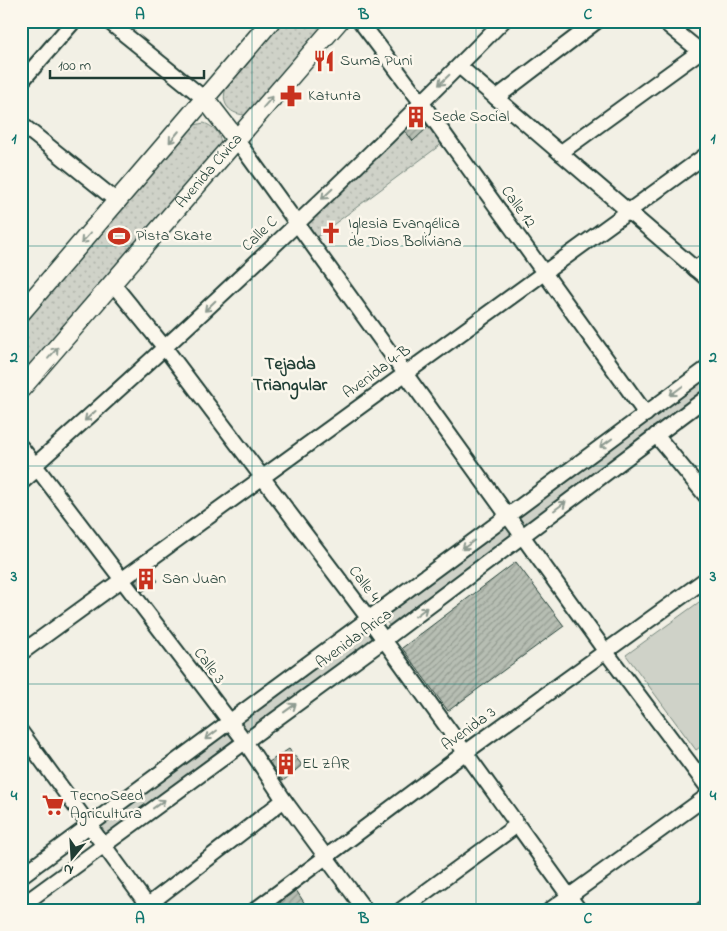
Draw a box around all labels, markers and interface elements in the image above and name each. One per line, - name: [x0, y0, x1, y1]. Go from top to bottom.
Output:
- text: A: [135, 3, 145, 27]
- text: B: [358, 3, 370, 27]
- text: C: [584, 3, 593, 27]
- scale bar: [50, 48, 204, 80]
- restaurant icon: Suma Puni: [311, 48, 337, 74]
- place label: Suma Puni: [340, 49, 413, 73]
- text: 100 m: [58, 55, 91, 77]
- one-way arrow: [438, 74, 450, 86]
- pharmacy icon: Katunta: [278, 83, 304, 109]
- place label: Katunta: [308, 84, 361, 108]
- one-way arrow: [263, 95, 274, 108]
- building icon: Sede Social: [403, 104, 429, 130]
- place label: Sede Social: [432, 105, 510, 129]
- text: 1: [11, 127, 17, 151]
- text: 1: [710, 127, 716, 151]
- street label: Avenida Cívica: [170, 128, 249, 214]
- one-way arrow: [168, 130, 180, 143]
- street label: Calle 12: [494, 181, 542, 233]
- one-way arrow: [321, 188, 333, 200]
- street label: Calle C: [236, 210, 284, 257]
- place label: Iglesia Evangélica de Dios Boliviana: [348, 212, 462, 254]
- church icon: Iglesia Evangélica de Dios Boliviana: [318, 220, 344, 246]
- sports icon: Pista Skate: [106, 223, 132, 249]
- place label: Pista Skate: [136, 224, 213, 248]
- one-way arrow: [80, 232, 92, 245]
- one-way arrow: [203, 300, 216, 312]
- street label: Avenida 4-B: [338, 339, 416, 405]
- text: 2: [9, 346, 18, 370]
- one-way arrow: [47, 346, 59, 359]
- text: 2: [708, 346, 717, 370]
- district label: Tejada Triangular: [253, 352, 328, 400]
- one-way arrow: [670, 386, 683, 397]
- one-way arrow: [83, 410, 96, 422]
- one-way arrow: [599, 438, 613, 448]
- one-way arrow: [553, 501, 567, 511]
- one-way arrow: [462, 539, 475, 550]
- street label: Calle 4: [342, 561, 386, 608]
- text: 3: [10, 565, 18, 589]
- text: 3: [709, 565, 717, 589]
- building icon: San Juan: [133, 566, 159, 592]
- place label: San Juan: [162, 567, 226, 591]
- street label: Avenida Arica: [311, 603, 397, 675]
- one-way arrow: [414, 607, 428, 617]
- street label: Calle 3: [187, 643, 231, 689]
- street label: Avenida 3: [437, 701, 501, 757]
- one-way arrow: [283, 703, 297, 713]
- one-way arrow: [205, 729, 218, 740]
- building icon: EL ZAR: [273, 751, 299, 777]
- place label: EL ZAR: [302, 752, 350, 776]
- text: 4: [10, 784, 18, 808]
- place label: TecnoSeed Agricultura: [70, 784, 143, 826]
- text: 4: [709, 784, 717, 808]
- supermarket icon: TecnoSeed Agricultura: [40, 792, 66, 818]
- one-way arrow: [152, 799, 166, 809]
- north arrow: [48, 834, 98, 884]
- text: N: [61, 857, 76, 880]
- text: A: [135, 907, 145, 931]
- text: B: [358, 907, 370, 931]
- text: C: [584, 907, 593, 931]

